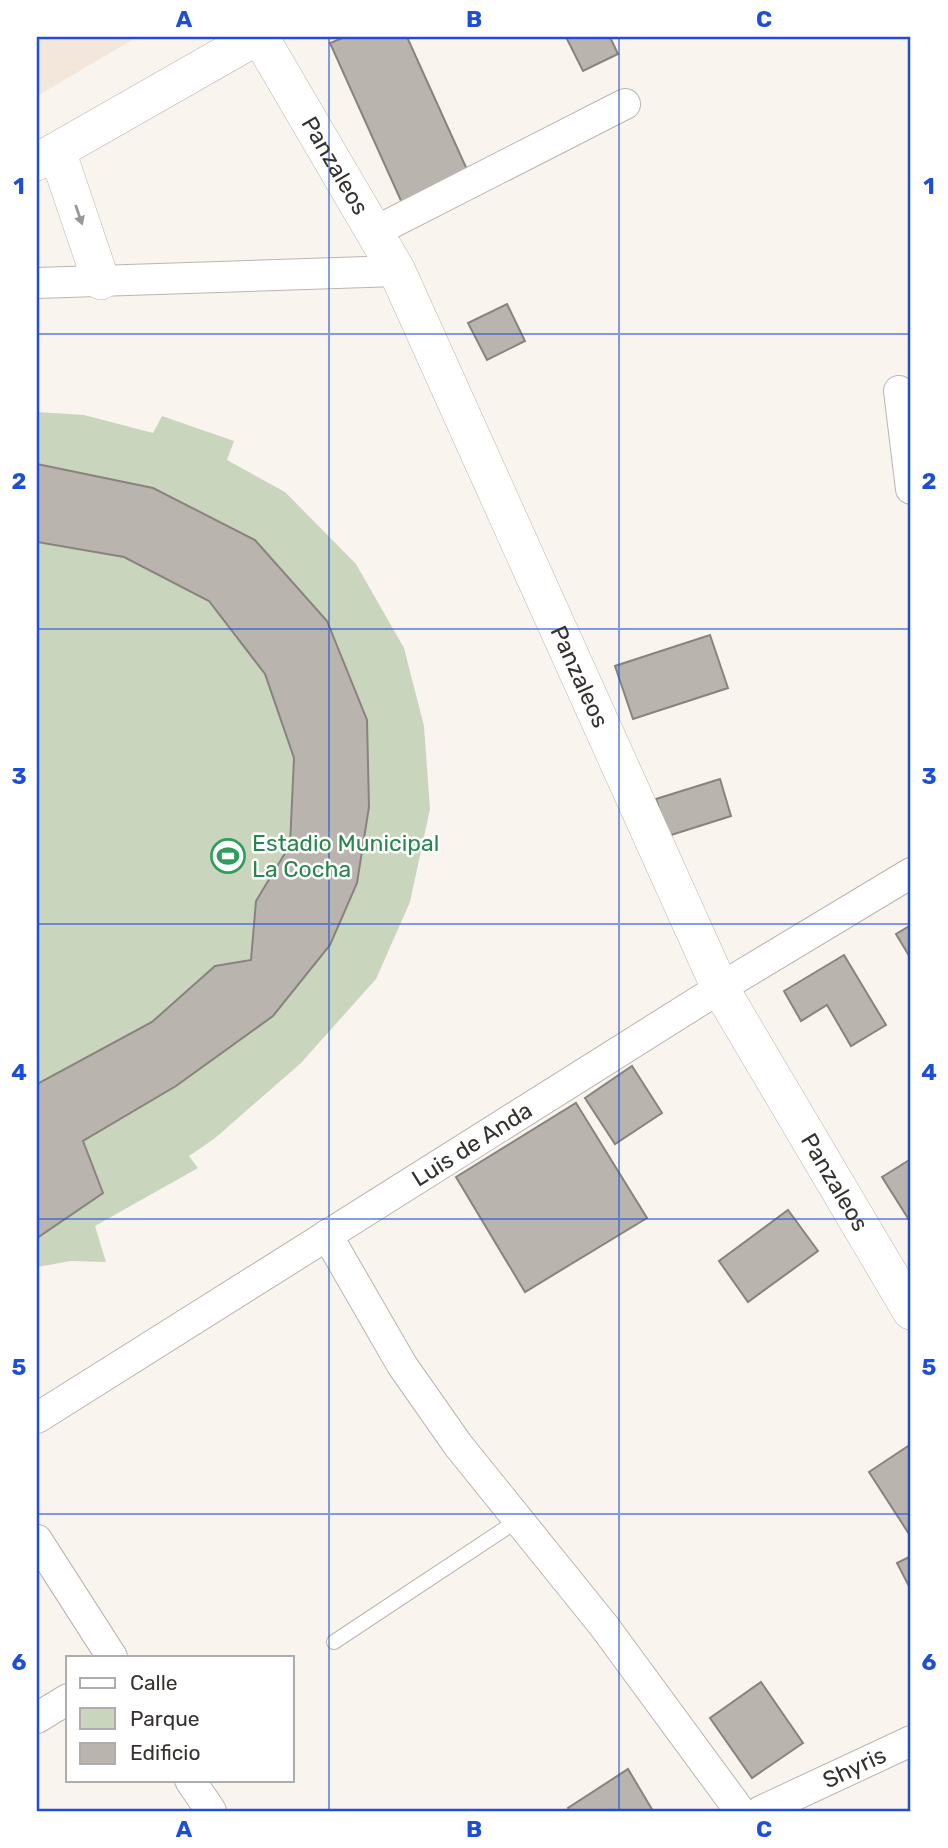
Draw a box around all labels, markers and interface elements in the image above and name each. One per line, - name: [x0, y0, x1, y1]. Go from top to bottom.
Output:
- text: A: [176, 5, 193, 33]
- text: B: [466, 5, 482, 33]
- text: C: [756, 5, 772, 33]
- street label: Panzaleos: [296, 111, 375, 220]
- text: 1: [13, 172, 25, 200]
- text: 1: [923, 172, 935, 200]
- one-way arrow: [74, 205, 85, 226]
- text: 2: [12, 467, 26, 495]
- text: 2: [922, 467, 936, 495]
- street label: Panzaleos: [545, 621, 615, 732]
- text: 3: [11, 762, 27, 790]
- text: 3: [921, 762, 937, 790]
- place label: Estadio Municipal La Cocha: [252, 829, 439, 883]
- sports icon: Estadio Municipal La Cocha: [209, 837, 247, 875]
- text: 4: [11, 1058, 27, 1086]
- text: 4: [921, 1058, 937, 1086]
- street label: Luis de Anda: [407, 1096, 537, 1192]
- street label: Panzaleos: [795, 1128, 875, 1236]
- text: 5: [12, 1353, 27, 1381]
- text: 5: [922, 1353, 937, 1381]
- text: 6: [12, 1648, 27, 1676]
- text: 6: [922, 1648, 937, 1676]
- legend: [66, 1656, 294, 1782]
- text: Calle: [130, 1670, 178, 1695]
- text: Parque: [130, 1706, 200, 1731]
- text: Edificio: [130, 1740, 200, 1765]
- street label: Shyris: [818, 1741, 890, 1794]
- text: A: [176, 1815, 193, 1843]
- text: B: [466, 1815, 482, 1843]
- text: C: [756, 1815, 772, 1843]

